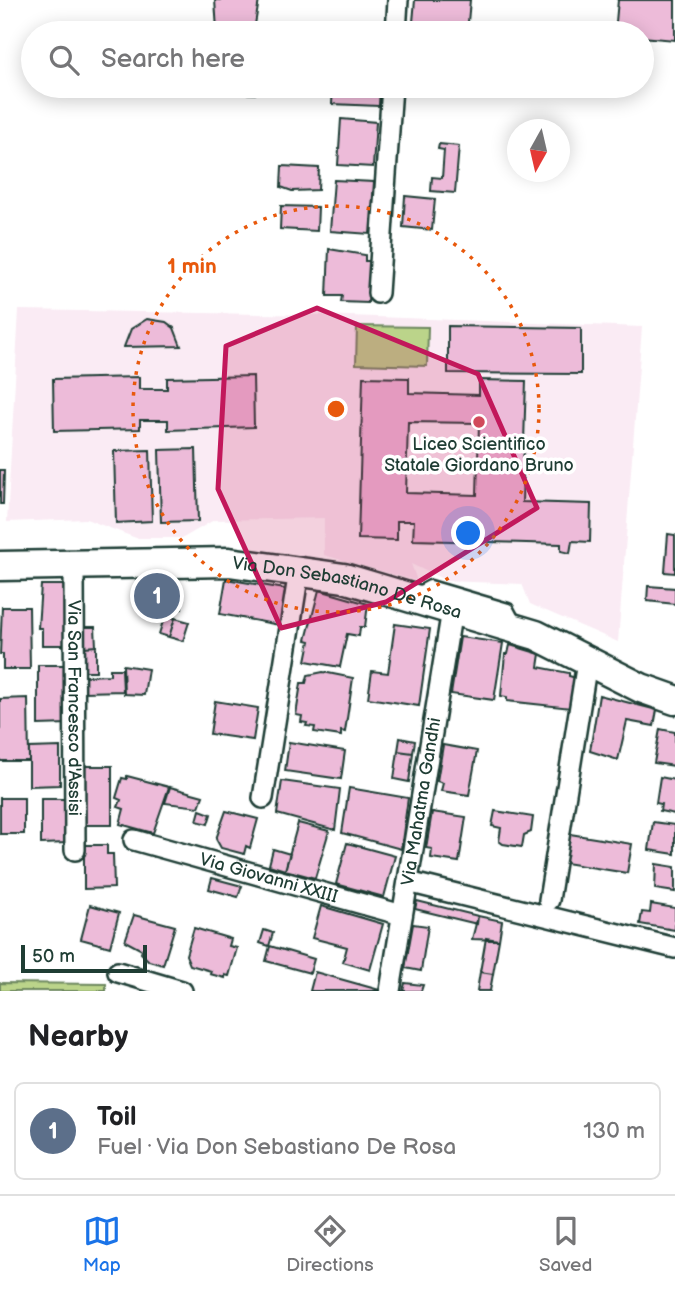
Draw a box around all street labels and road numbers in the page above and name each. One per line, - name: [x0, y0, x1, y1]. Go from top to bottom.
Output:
- street label: Via Don Sebastiano De Rosa: [231, 553, 464, 623]
- street label: Via San Francesco d'Assisi: [63, 600, 85, 816]
- street label: Via Mahatma Gandhi: [397, 716, 445, 887]
- street label: Via Giovanni XXIII: [197, 849, 340, 908]

